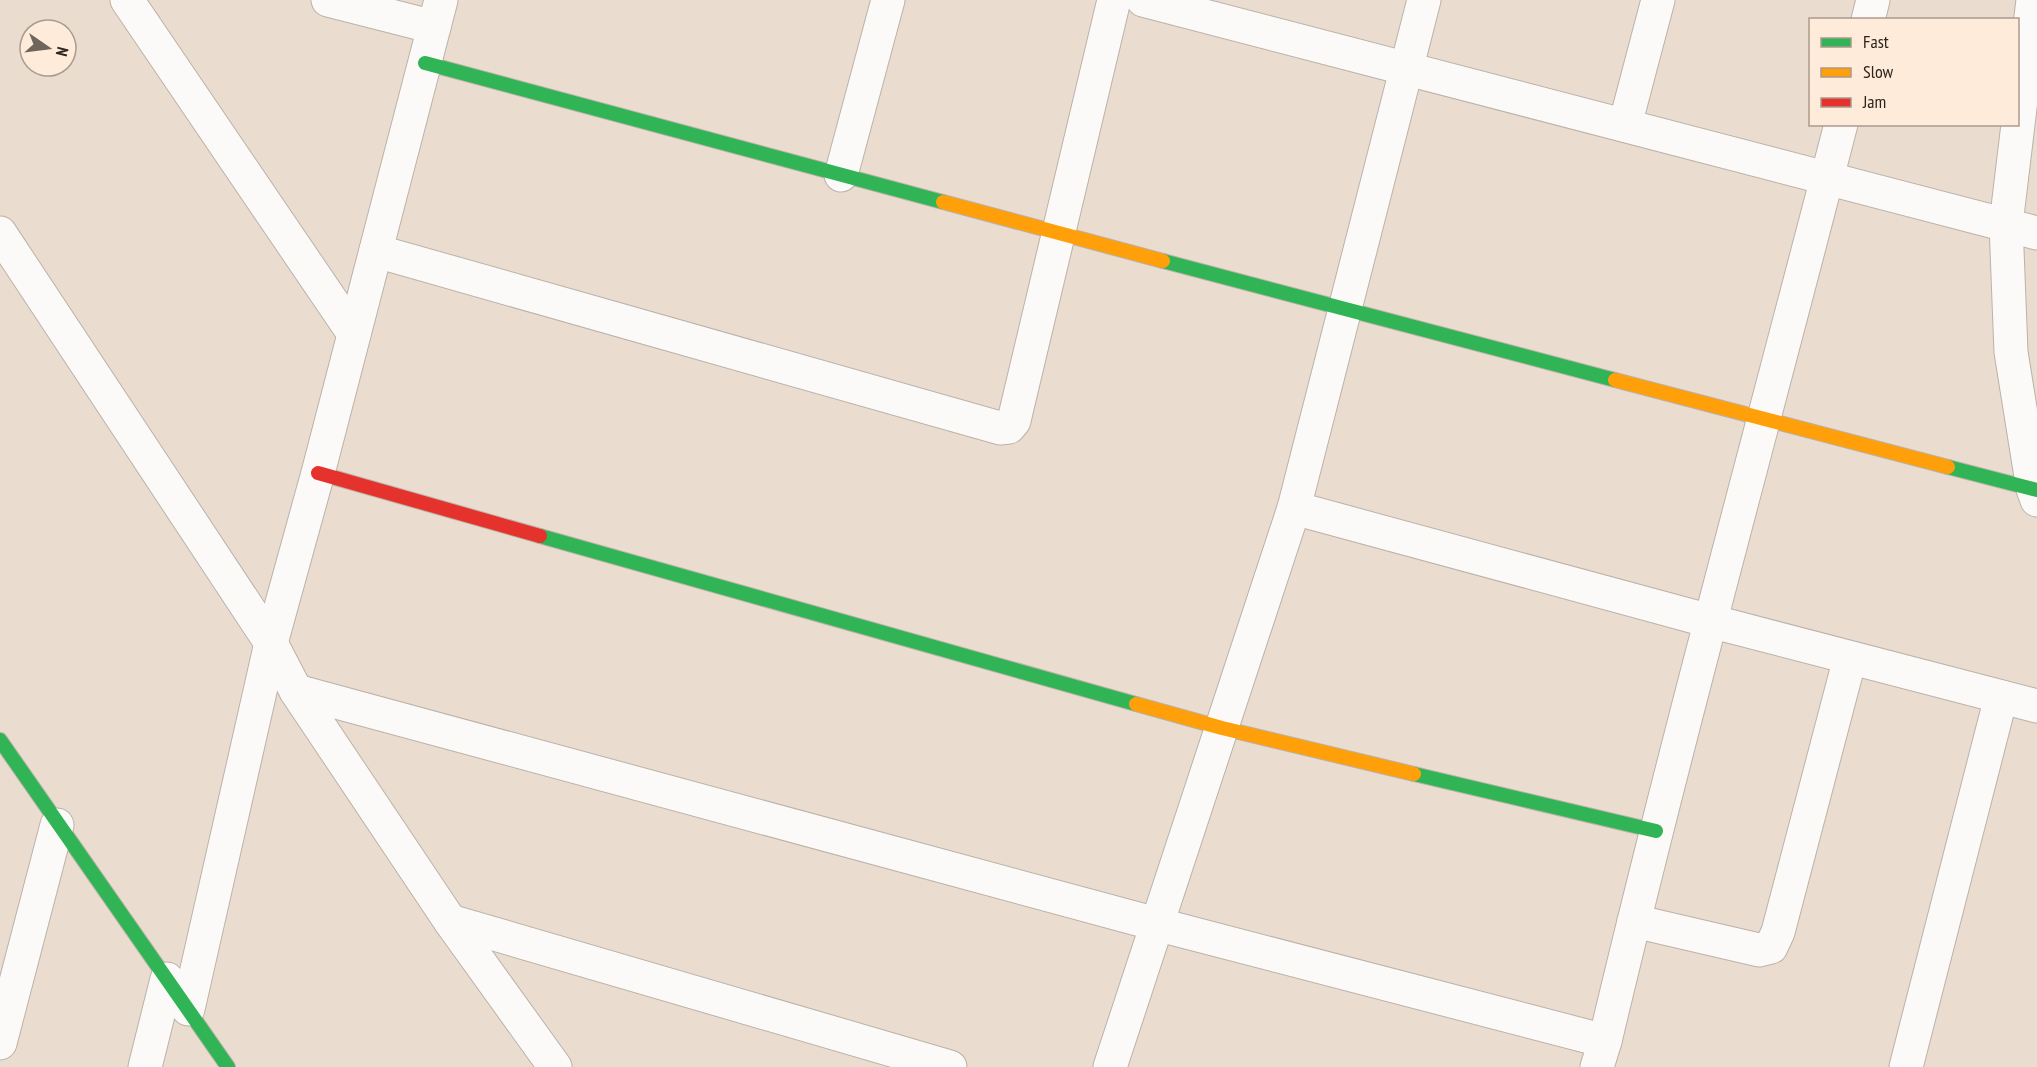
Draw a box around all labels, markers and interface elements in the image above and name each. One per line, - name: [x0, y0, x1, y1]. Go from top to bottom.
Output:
- north arrow: [18, 18, 78, 78]
- legend: [1809, 18, 2019, 126]
- text: Fast: [1863, 30, 1889, 53]
- text: N: [52, 45, 73, 58]
- text: Slow: [1863, 60, 1894, 83]
- text: Jam: [1862, 90, 1886, 113]

